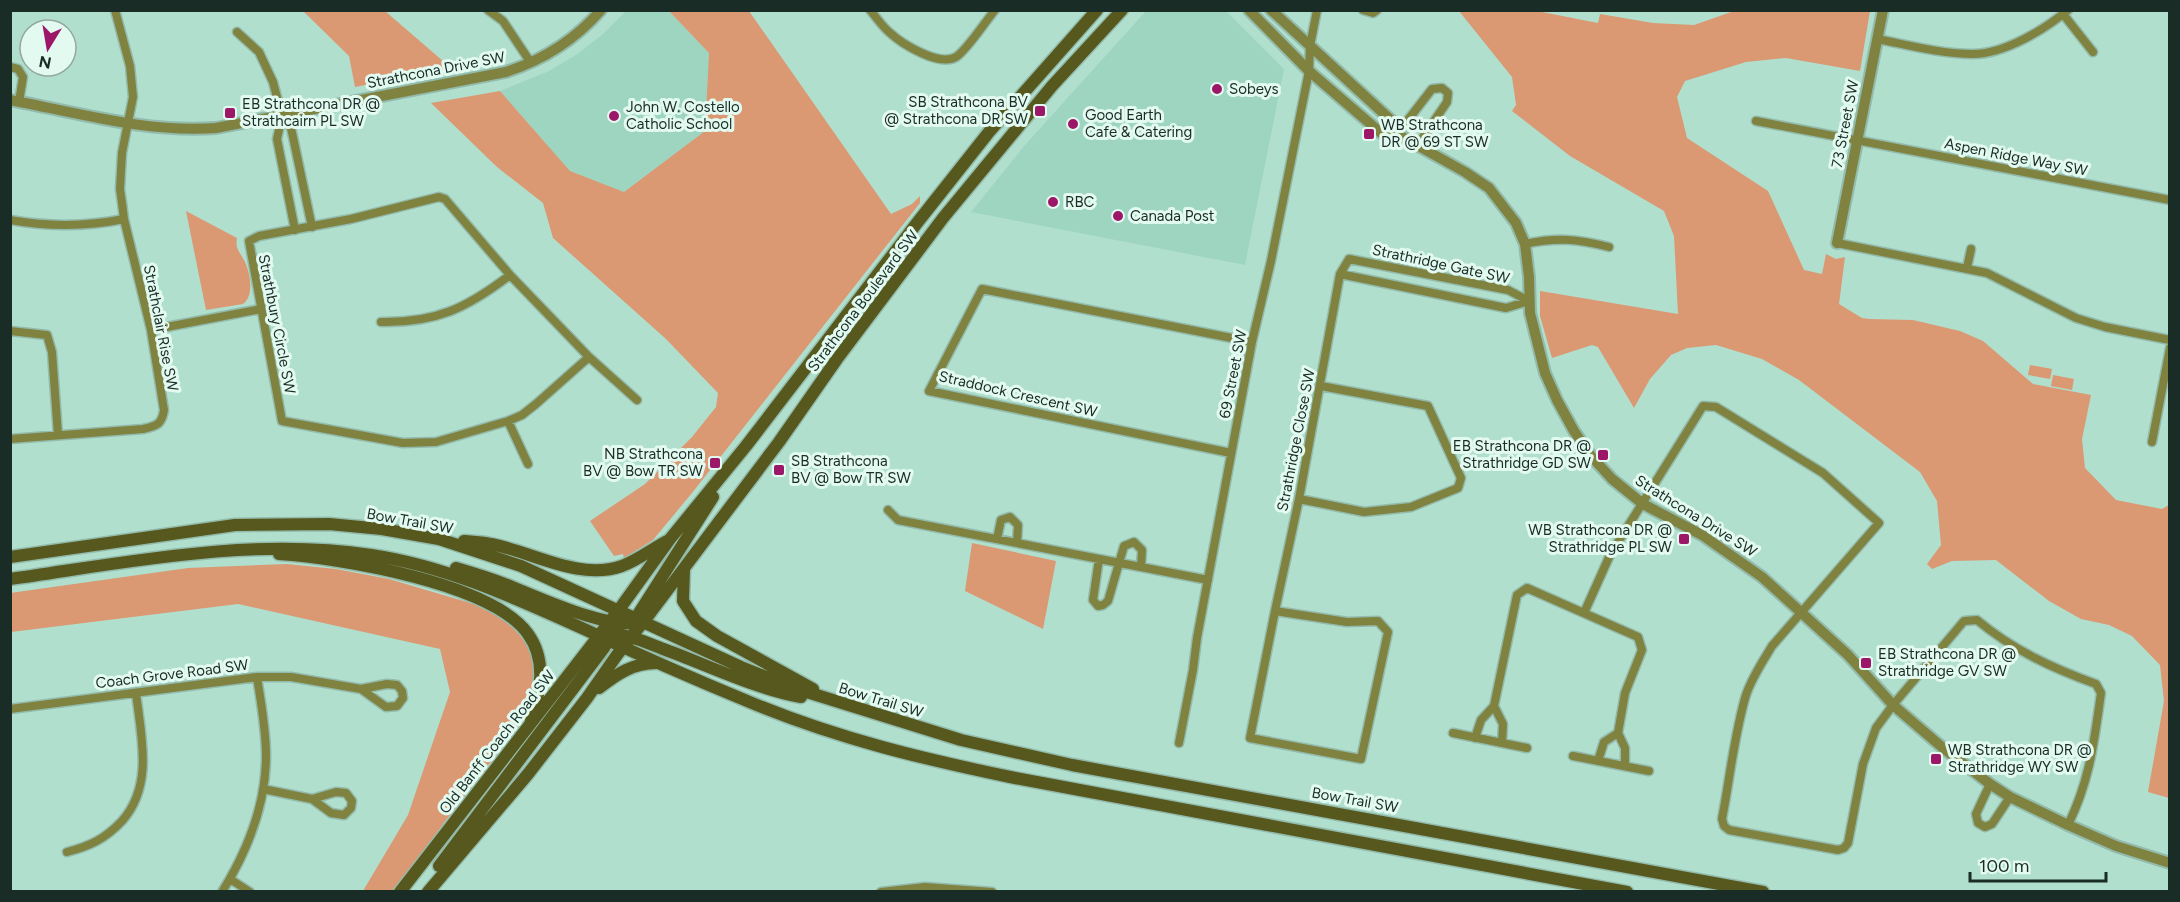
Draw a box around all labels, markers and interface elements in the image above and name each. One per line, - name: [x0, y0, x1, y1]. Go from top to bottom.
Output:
- north arrow: [18, 18, 78, 78]
- street label: Strathcona Drive SW: [365, 48, 507, 92]
- text: N: [37, 52, 53, 73]
- street label: 73 Street SW: [1828, 78, 1862, 170]
- place label: Sobeys: [1229, 80, 1279, 98]
- marker: Sobeys: [1210, 82, 1224, 96]
- place label: SB Strathcona BV @ Strathcona DR SW: [884, 93, 1029, 128]
- place label: EB Strathcona DR @ Strathcairn PL SW: [242, 95, 380, 130]
- place label: John W. Costello Catholic School: [626, 98, 740, 133]
- marker: SB Strathcona BV @ Strathcona DR SW: [1033, 104, 1047, 118]
- marker: EB Strathcona DR @ Strathcairn PL SW: [223, 106, 237, 120]
- place label: Good Earth Cafe & Catering: [1085, 106, 1192, 141]
- marker: John W. Costello Catholic School: [607, 109, 621, 123]
- place label: WB Strathcona DR @ 69 ST SW: [1381, 116, 1489, 151]
- marker: Good Earth Cafe & Catering: [1066, 117, 1080, 131]
- marker: WB Strathcona DR @ 69 ST SW: [1362, 127, 1376, 141]
- street label: Aspen Ridge Way SW: [1943, 134, 2090, 180]
- place label: RBC: [1065, 193, 1095, 211]
- marker: RBC: [1046, 195, 1060, 209]
- place label: Canada Post: [1130, 207, 1215, 225]
- marker: Canada Post: [1111, 209, 1125, 223]
- street label: Strathcona Boulevard SW: [804, 226, 922, 375]
- street label: Strathridge Gate SW: [1371, 241, 1512, 287]
- street label: Strathbury Circle SW: [255, 253, 299, 396]
- street label: Strathclair Rise SW: [140, 263, 182, 393]
- street label: 69 Street SW: [1216, 328, 1251, 420]
- street label: Straddock Crescent SW: [937, 367, 1099, 421]
- street label: Strathridge Close SW: [1273, 367, 1319, 513]
- place label: EB Strathcona DR @ Strathridge GD SW: [1453, 437, 1592, 472]
- place label: NB Strathcona BV @ Bow TR SW: [583, 445, 704, 480]
- marker: EB Strathcona DR @ Strathridge GD SW: [1596, 448, 1610, 462]
- place label: SB Strathcona BV @ Bow TR SW: [791, 452, 912, 487]
- marker: NB Strathcona BV @ Bow TR SW: [708, 456, 722, 470]
- marker: SB Strathcona BV @ Bow TR SW: [772, 463, 786, 477]
- street label: Strathcona Drive SW: [1632, 471, 1761, 561]
- street label: Bow Trail SW: [365, 505, 455, 538]
- place label: WB Strathcona DR @ Strathridge PL SW: [1528, 521, 1673, 556]
- marker: WB Strathcona DR @ Strathridge PL SW: [1677, 532, 1691, 546]
- place label: EB Strathcona DR @ Strathridge GV SW: [1878, 645, 2016, 680]
- street label: Coach Grove Road SW: [95, 656, 250, 692]
- marker: EB Strathcona DR @ Strathridge GV SW: [1859, 656, 1873, 670]
- street label: Old Banff Coach Road SW: [436, 666, 559, 817]
- street label: Bow Trail SW: [837, 679, 926, 722]
- place label: WB Strathcona DR @ Strathridge WY SW: [1948, 741, 2092, 776]
- marker: WB Strathcona DR @ Strathridge WY SW: [1929, 752, 1943, 766]
- street label: Bow Trail SW: [1310, 784, 1400, 817]
- scale bar: [1970, 845, 2106, 883]
- text: 100 m: [1979, 855, 2029, 877]

